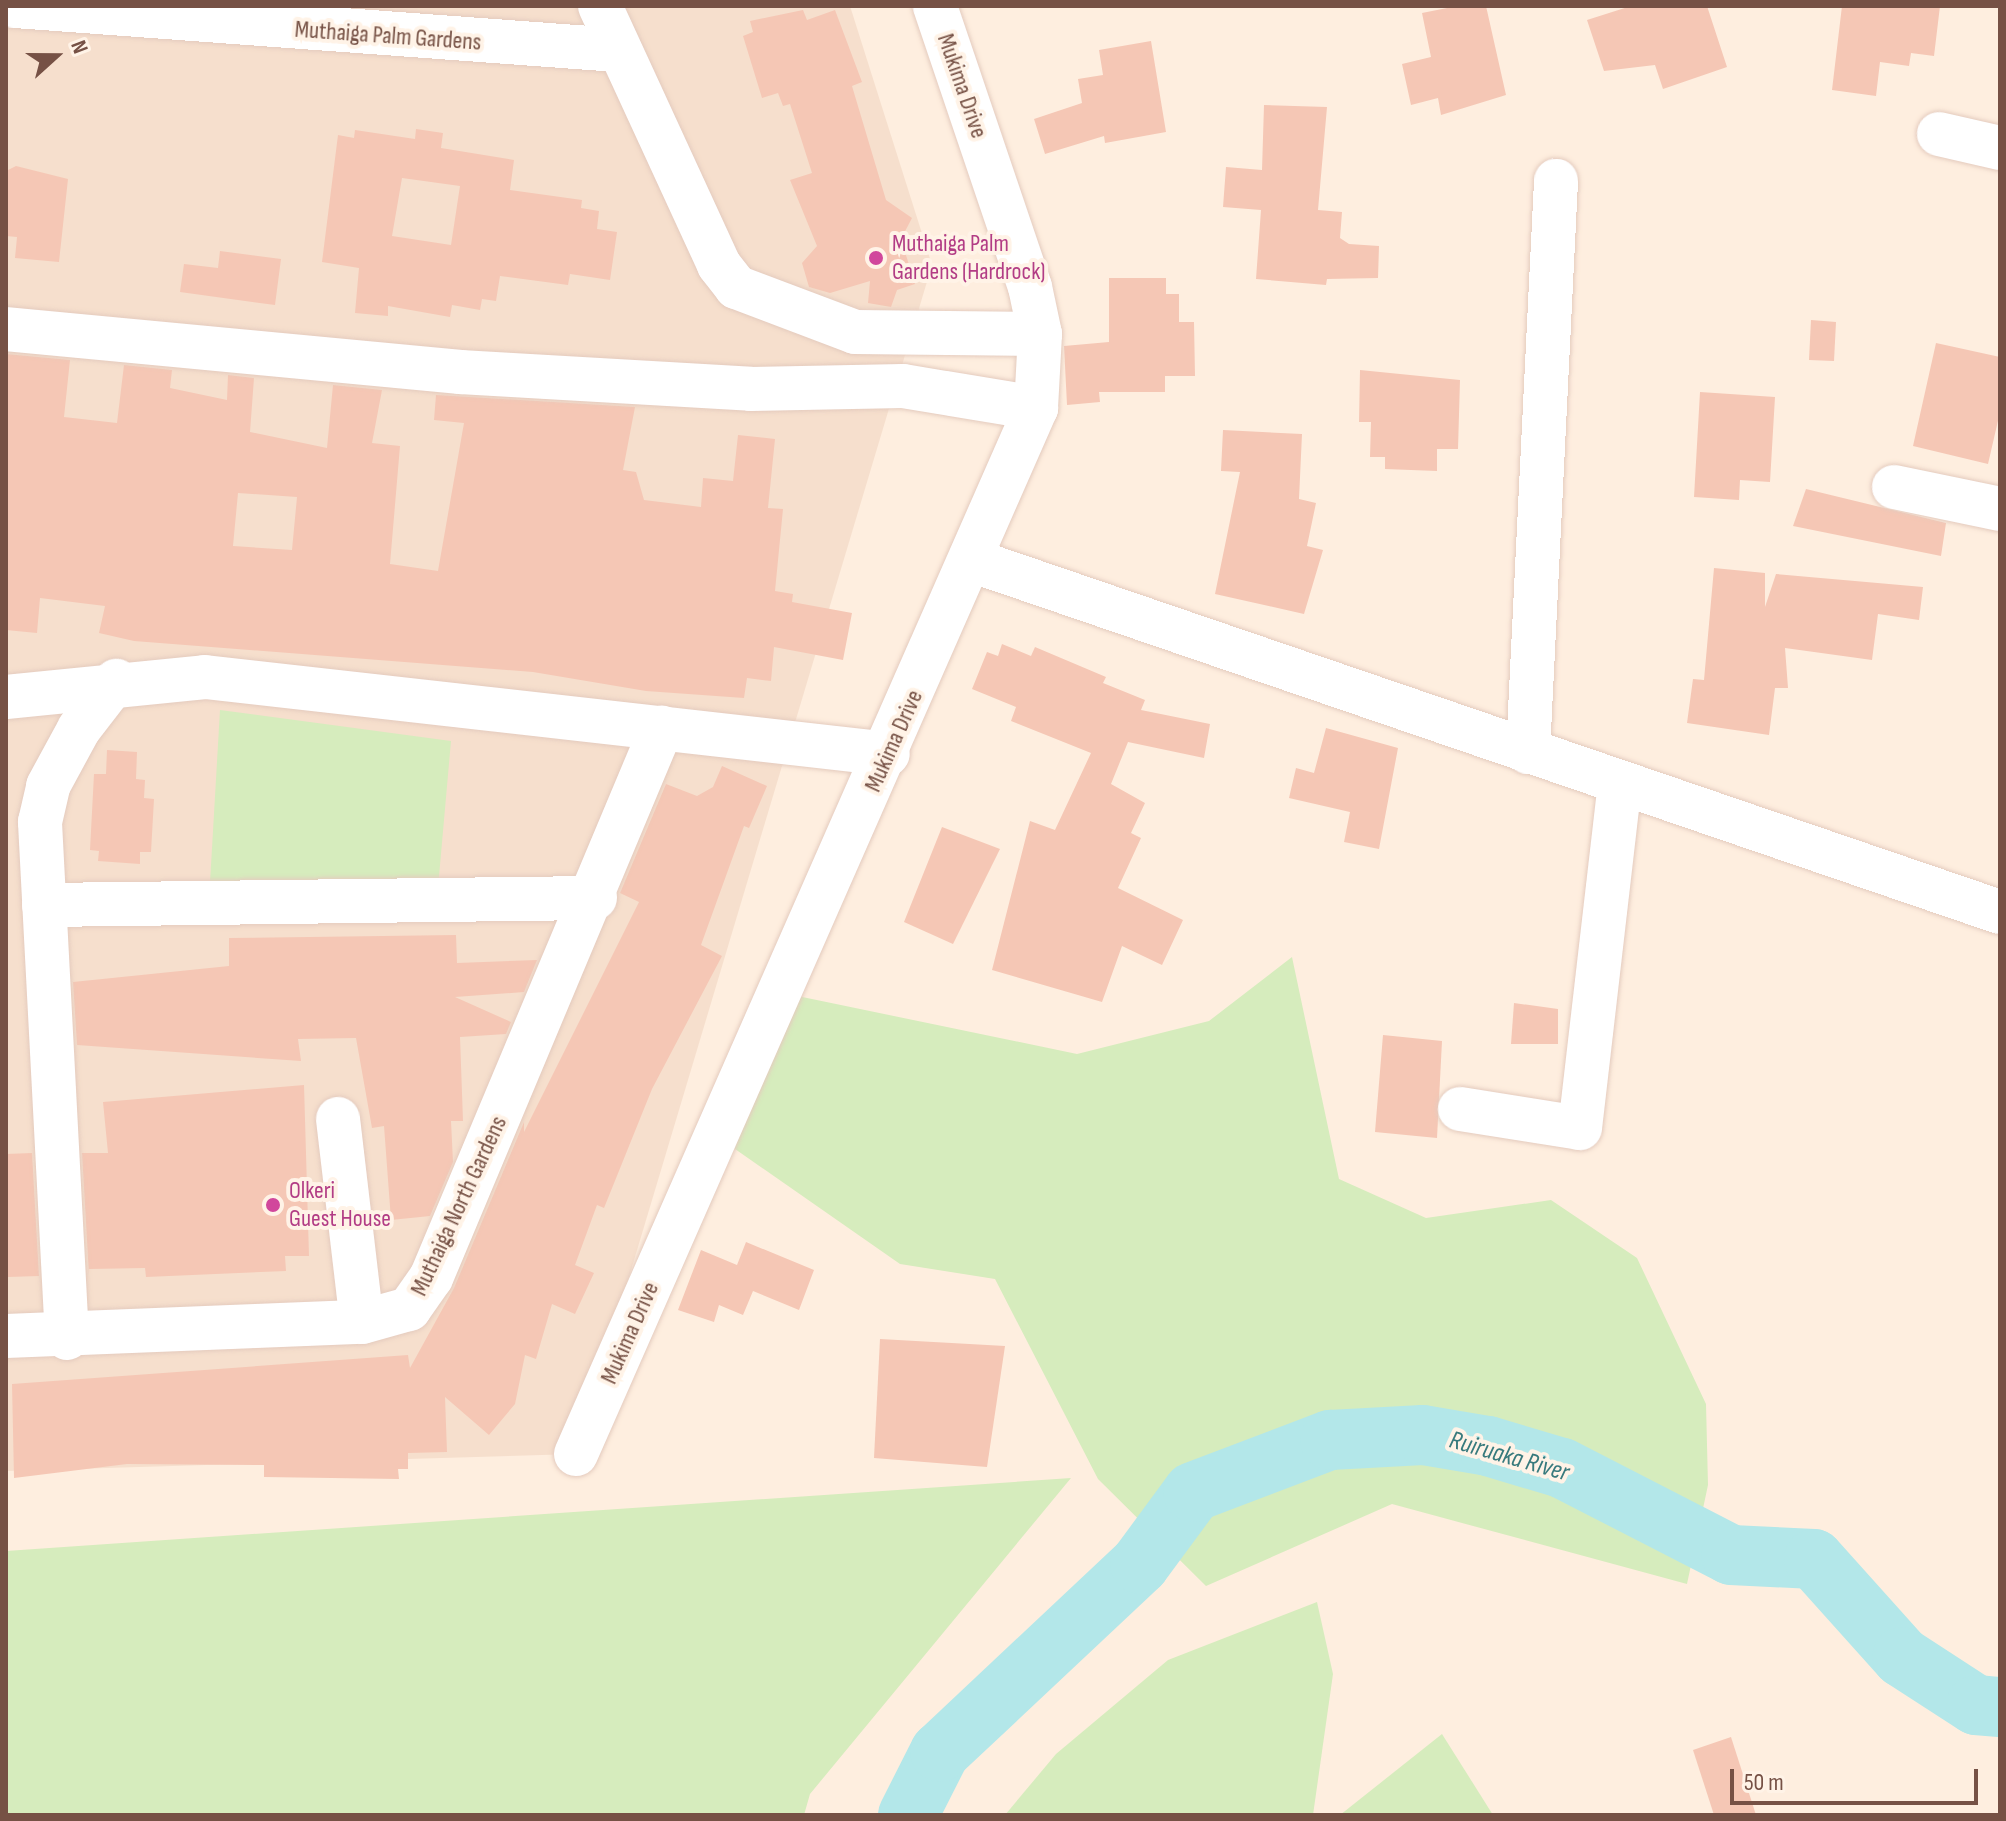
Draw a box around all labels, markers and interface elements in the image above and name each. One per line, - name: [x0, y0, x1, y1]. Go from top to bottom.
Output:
- street label: Muthaiga Palm Gardens: [294, 15, 482, 57]
- north arrow: [16, 16, 96, 96]
- street label: Mukima Drive: [931, 30, 993, 142]
- text: N: [64, 37, 94, 58]
- place label: Muthaiga Palm Gardens (Hardrock): [892, 230, 1046, 286]
- marker: Muthaiga Palm Gardens (Hardrock): [867, 249, 885, 267]
- street label: Mukima Drive: [859, 686, 929, 796]
- street label: Muthaiga North Gardens: [405, 1112, 513, 1300]
- place label: Olkeri Guest House: [289, 1177, 391, 1233]
- marker: Olkeri Guest House: [264, 1196, 282, 1214]
- street label: Mukima Drive: [595, 1278, 665, 1388]
- water label: Ruiruaka River: [1446, 1425, 1572, 1489]
- scale bar: [1734, 1753, 1982, 1803]
- text: 50 m: [1744, 1768, 1784, 1797]

